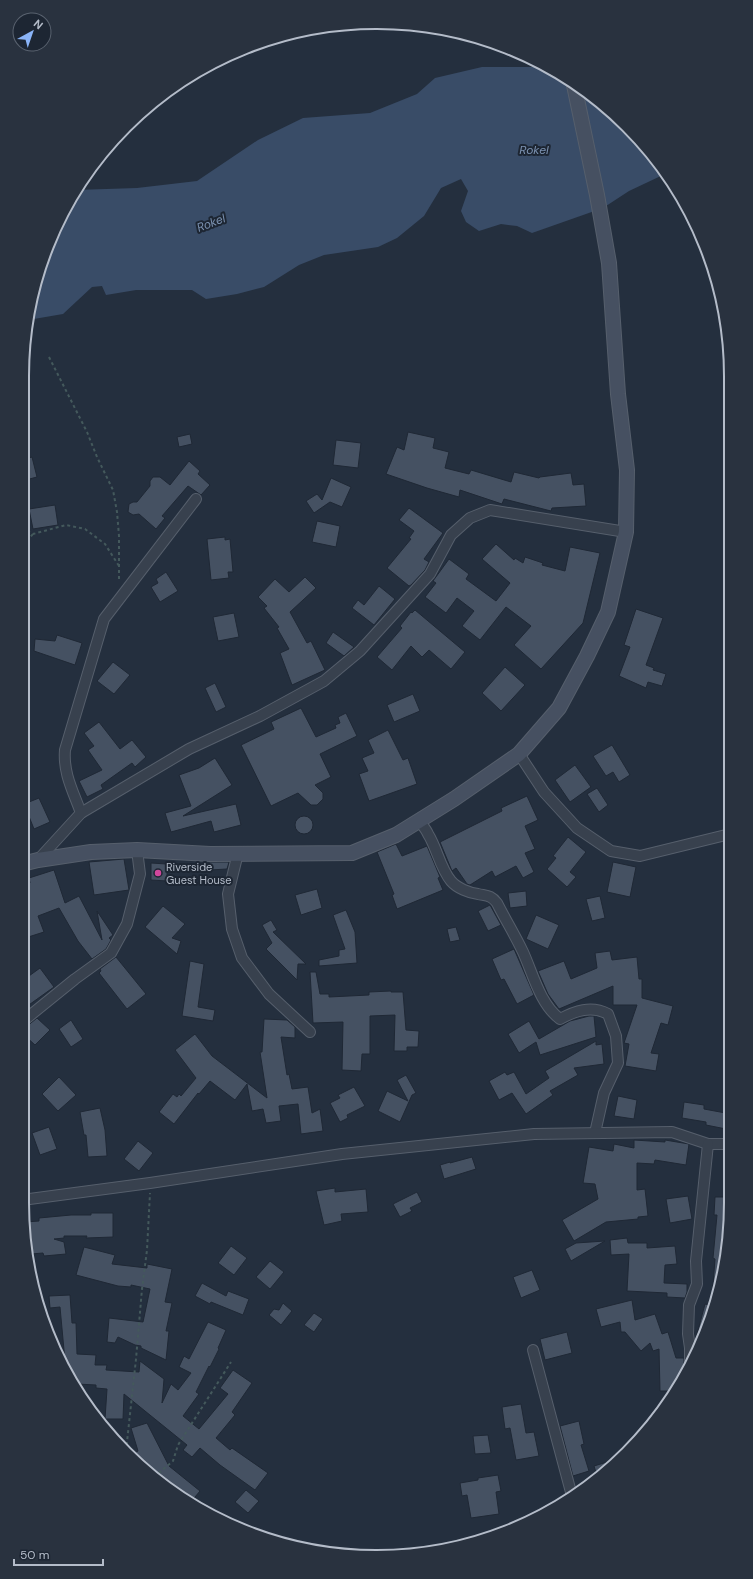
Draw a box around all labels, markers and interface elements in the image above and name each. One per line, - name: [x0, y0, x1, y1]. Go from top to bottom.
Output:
- north arrow: [12, 12, 52, 52]
- text: N: [31, 16, 46, 32]
- water label: Rokel: [519, 142, 549, 158]
- water label: Rokel: [194, 210, 228, 236]
- place label: Riverside Guest House: [166, 860, 232, 887]
- marker: Riverside Guest House: [153, 868, 163, 878]
- scale bar: [14, 1541, 103, 1567]
- text: 50 m: [20, 1547, 49, 1563]

